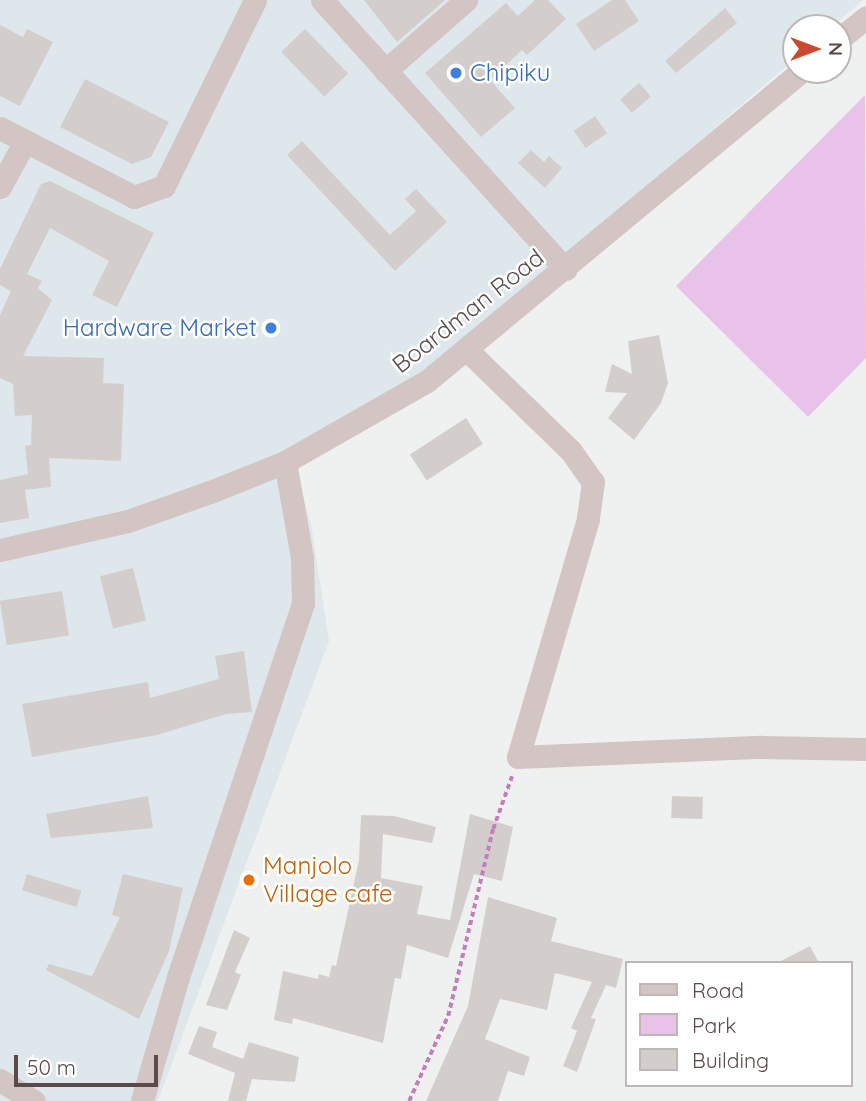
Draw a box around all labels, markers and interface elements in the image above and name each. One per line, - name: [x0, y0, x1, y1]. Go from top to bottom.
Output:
- north arrow: [782, 14, 852, 84]
- text: N: [824, 42, 848, 56]
- place label: Chipiku: [470, 59, 550, 87]
- marker: Chipiku: [448, 65, 464, 81]
- street label: Boardman Road: [387, 243, 549, 379]
- place label: Hardware Market: [63, 314, 257, 342]
- marker: Hardware Market: [263, 320, 279, 336]
- place label: Manjolo Village cafe: [263, 852, 393, 908]
- marker: Manjolo Village cafe: [241, 872, 257, 888]
- legend: [624, 961, 852, 1087]
- text: Road: [692, 977, 744, 1003]
- text: Park: [692, 1012, 736, 1038]
- scale bar: [18, 1042, 161, 1086]
- text: Building: [692, 1047, 769, 1073]
- text: 50 m: [27, 1054, 76, 1080]

